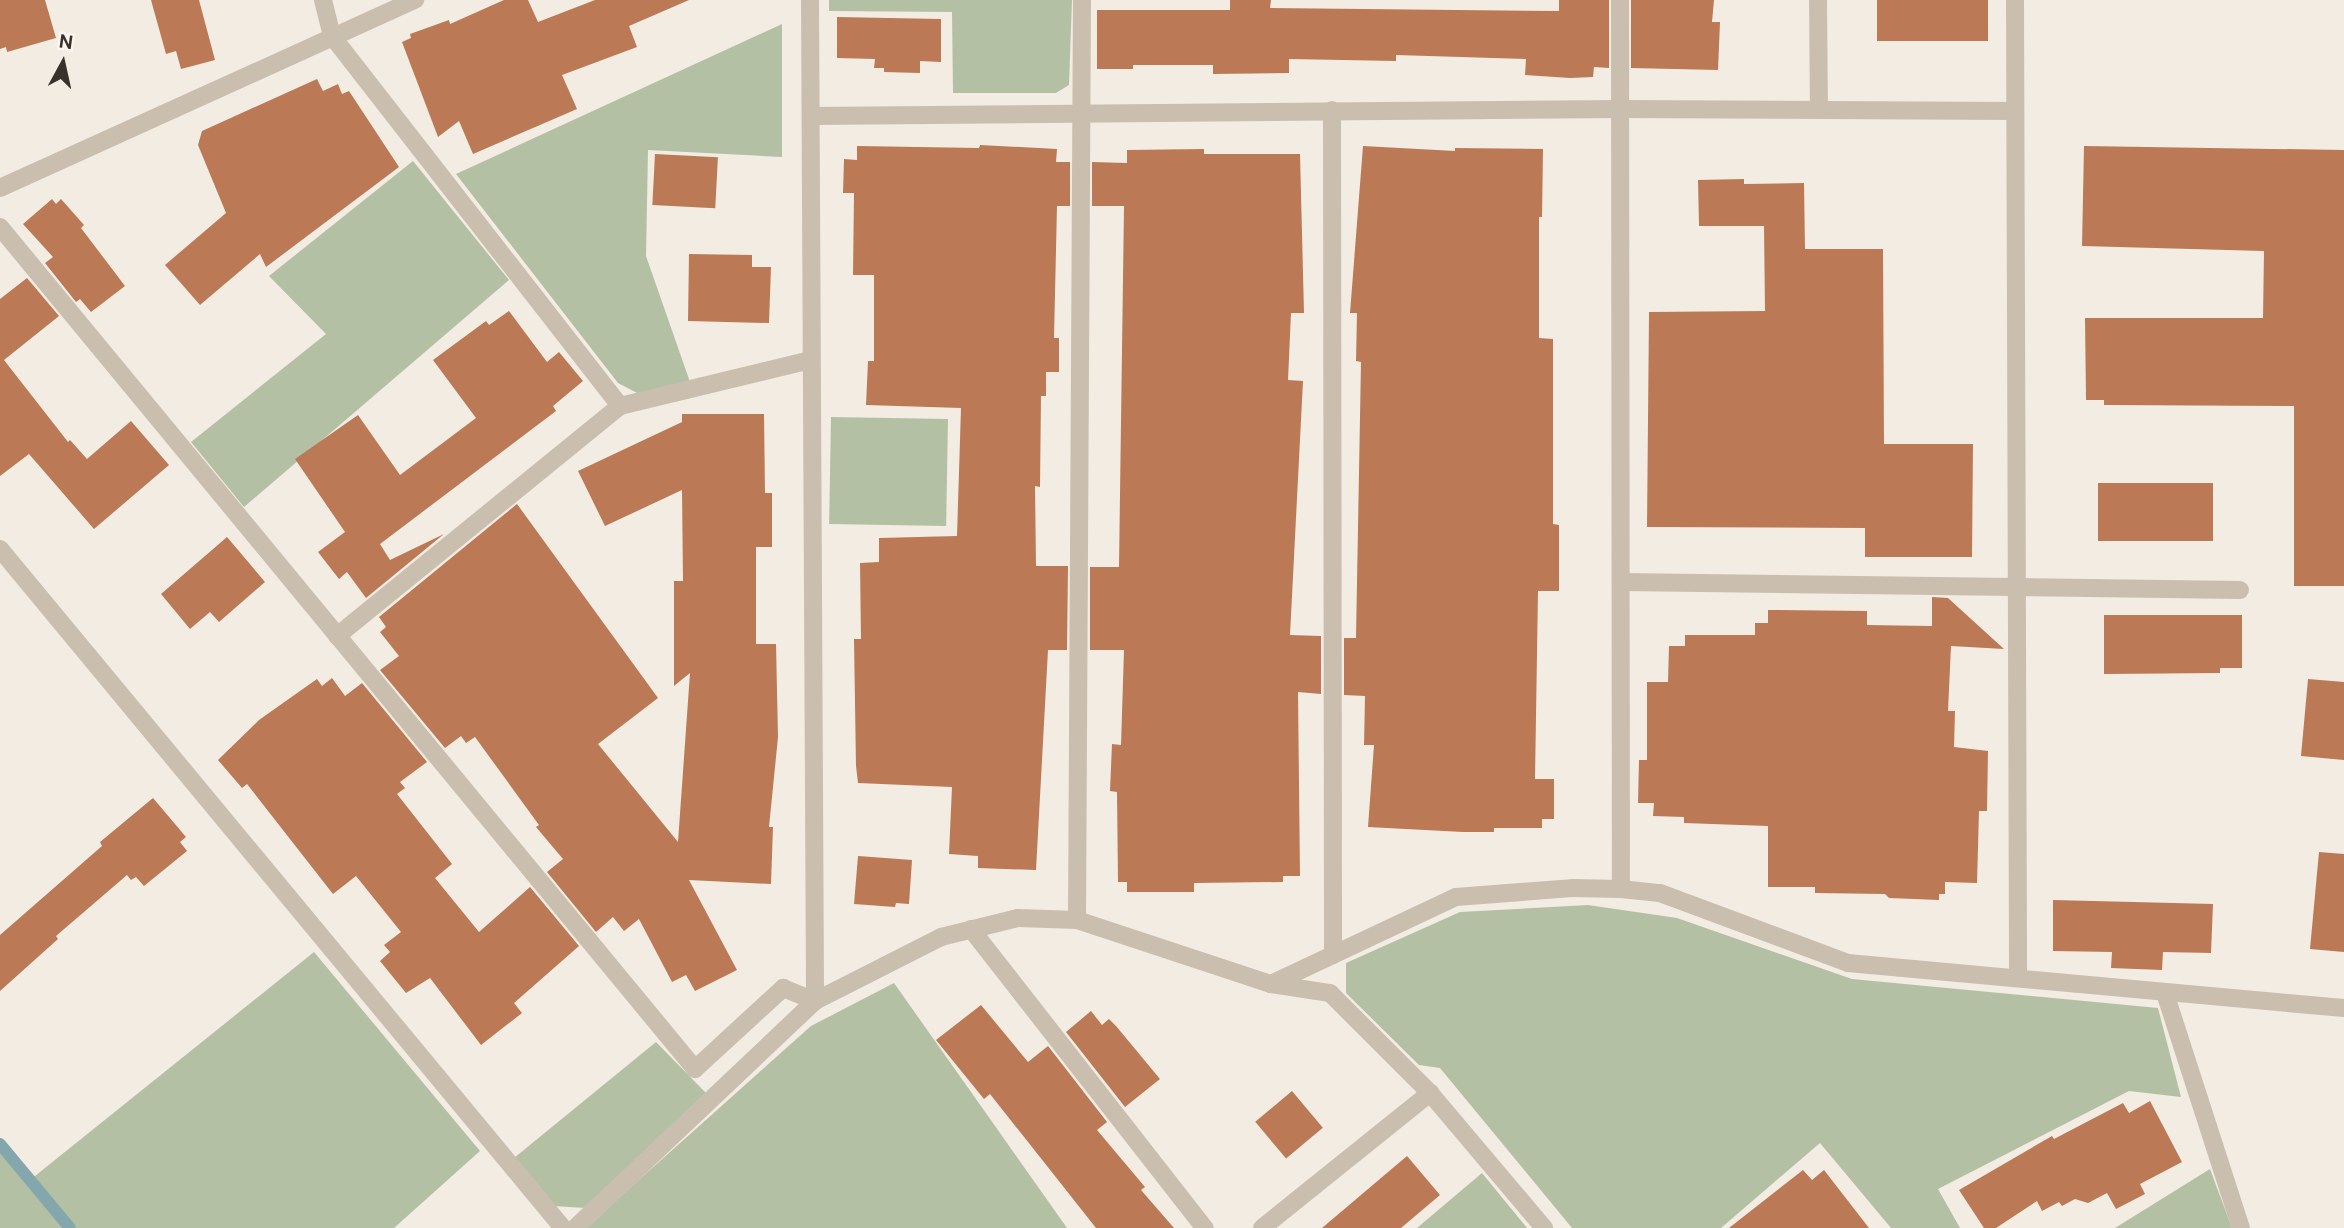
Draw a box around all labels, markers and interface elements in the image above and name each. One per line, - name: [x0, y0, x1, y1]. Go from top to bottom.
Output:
- north arrow: [28, 28, 98, 98]
- text: N: [57, 28, 75, 55]

